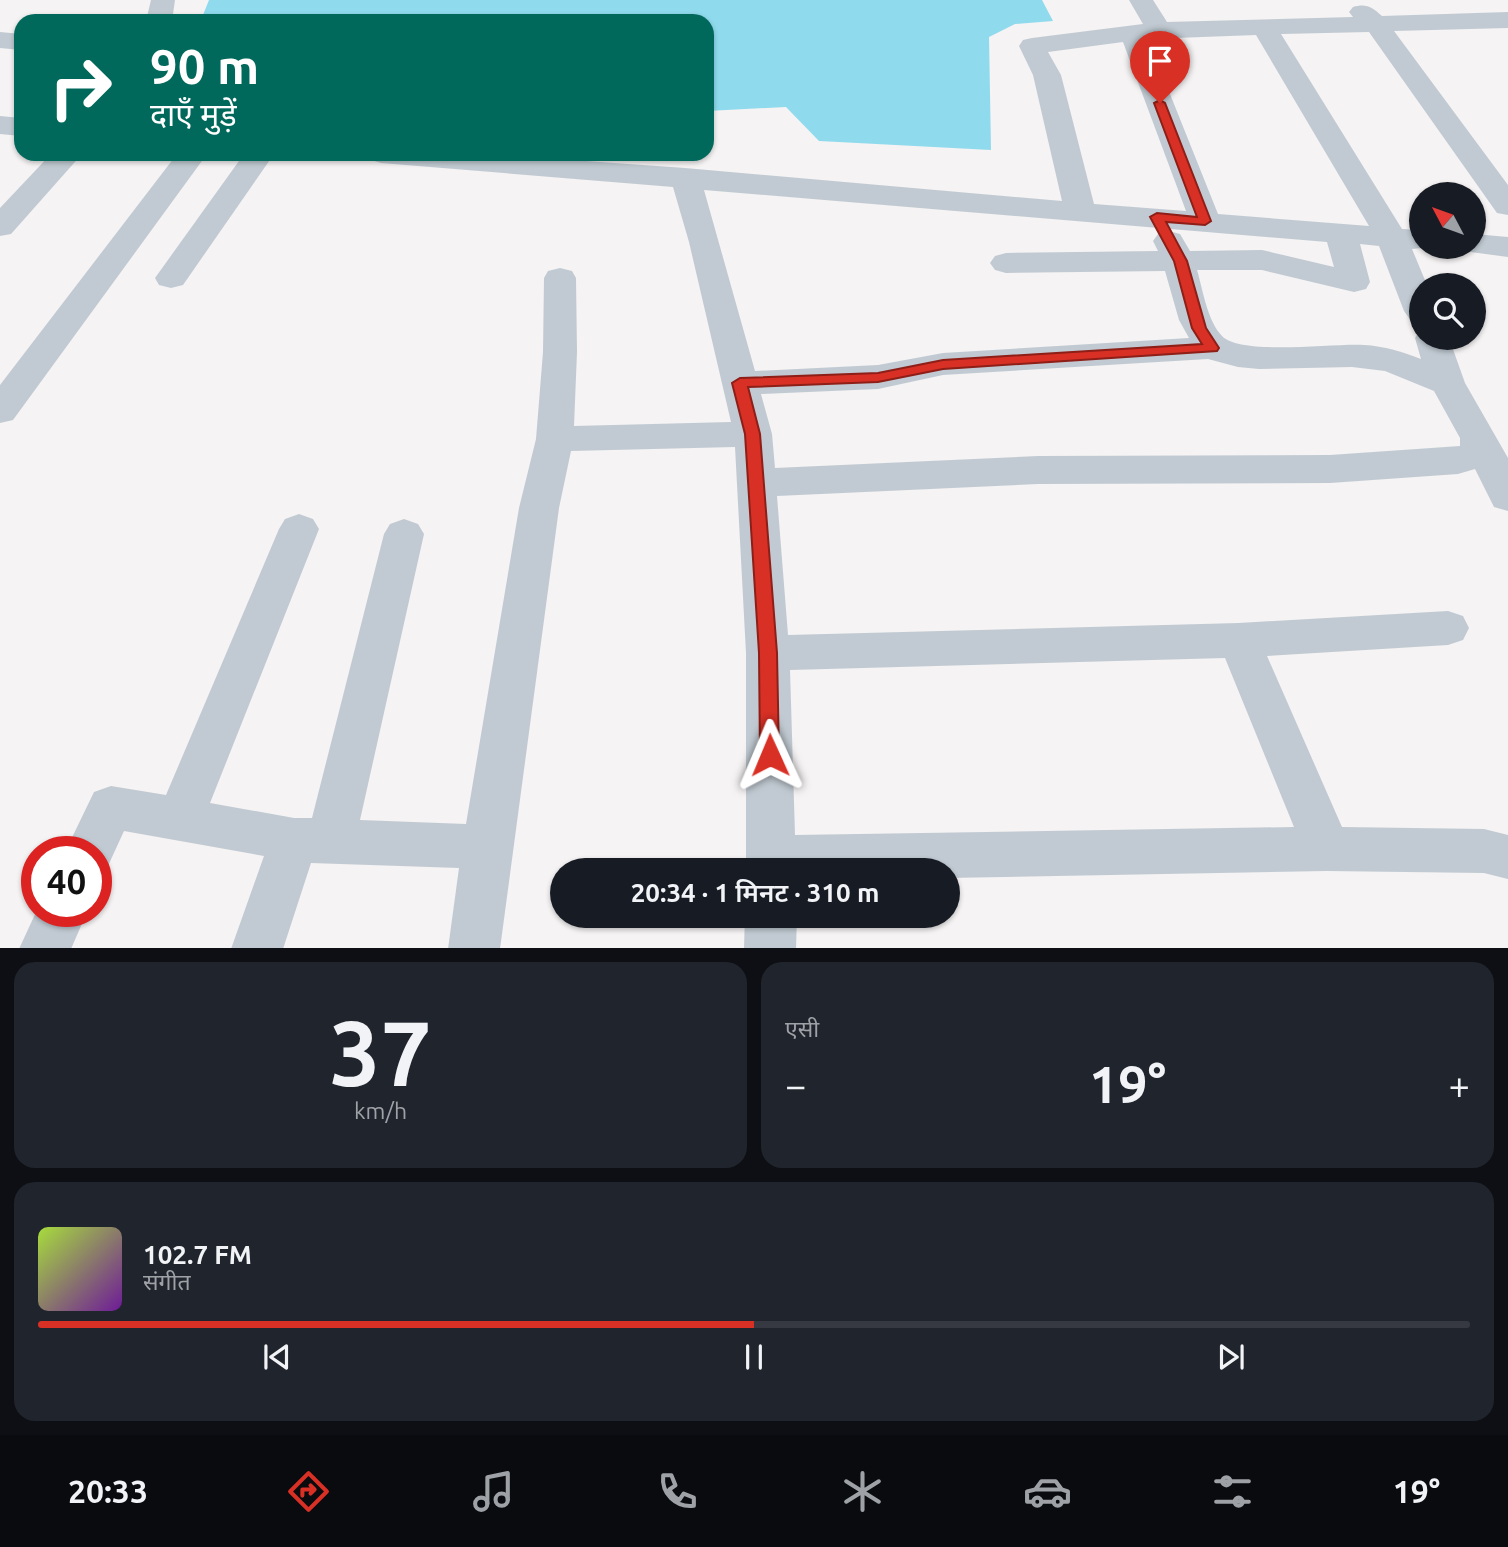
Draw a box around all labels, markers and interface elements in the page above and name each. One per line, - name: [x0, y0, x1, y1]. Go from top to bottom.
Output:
- pin: [1130, 31, 1190, 103]
- text: 90 m: [150, 38, 259, 93]
- icon: right: [35, 42, 126, 133]
- icon: arrive: [1141, 42, 1179, 80]
- text: दाएँ मुड़ें: [150, 96, 237, 132]
- north arrow: [1409, 182, 1486, 259]
- map controls: [1409, 182, 1486, 350]
- button: search: [1409, 273, 1486, 350]
- position arrow: [733, 718, 807, 792]
- speed limit sign: 40: [21, 836, 112, 927]
- text: 20:34 · 1 मिनट · 310 m: [631, 878, 879, 907]
- text: 37: [329, 1001, 432, 1103]
- text: एसी: [785, 1016, 819, 1041]
- text: 19°: [1089, 1055, 1166, 1113]
- text: −: [785, 1064, 806, 1106]
- text: +: [1449, 1064, 1470, 1106]
- text: km/h: [354, 1098, 407, 1123]
- text: 102.7 FM: [143, 1240, 252, 1269]
- text: संगीत: [143, 1269, 191, 1294]
- icon: previous: [258, 1338, 296, 1376]
- icon: pause: [735, 1338, 773, 1376]
- icon: next: [1212, 1338, 1250, 1376]
- icon: directions: [284, 1467, 333, 1516]
- icon: music: [469, 1467, 518, 1516]
- icon: phone: [653, 1467, 702, 1516]
- icon: climate: [838, 1467, 887, 1516]
- icon: car: [1023, 1467, 1072, 1516]
- icon: filters: [1208, 1467, 1257, 1516]
- text: 20:33: [68, 1473, 148, 1509]
- text: 19°: [1393, 1473, 1440, 1509]

